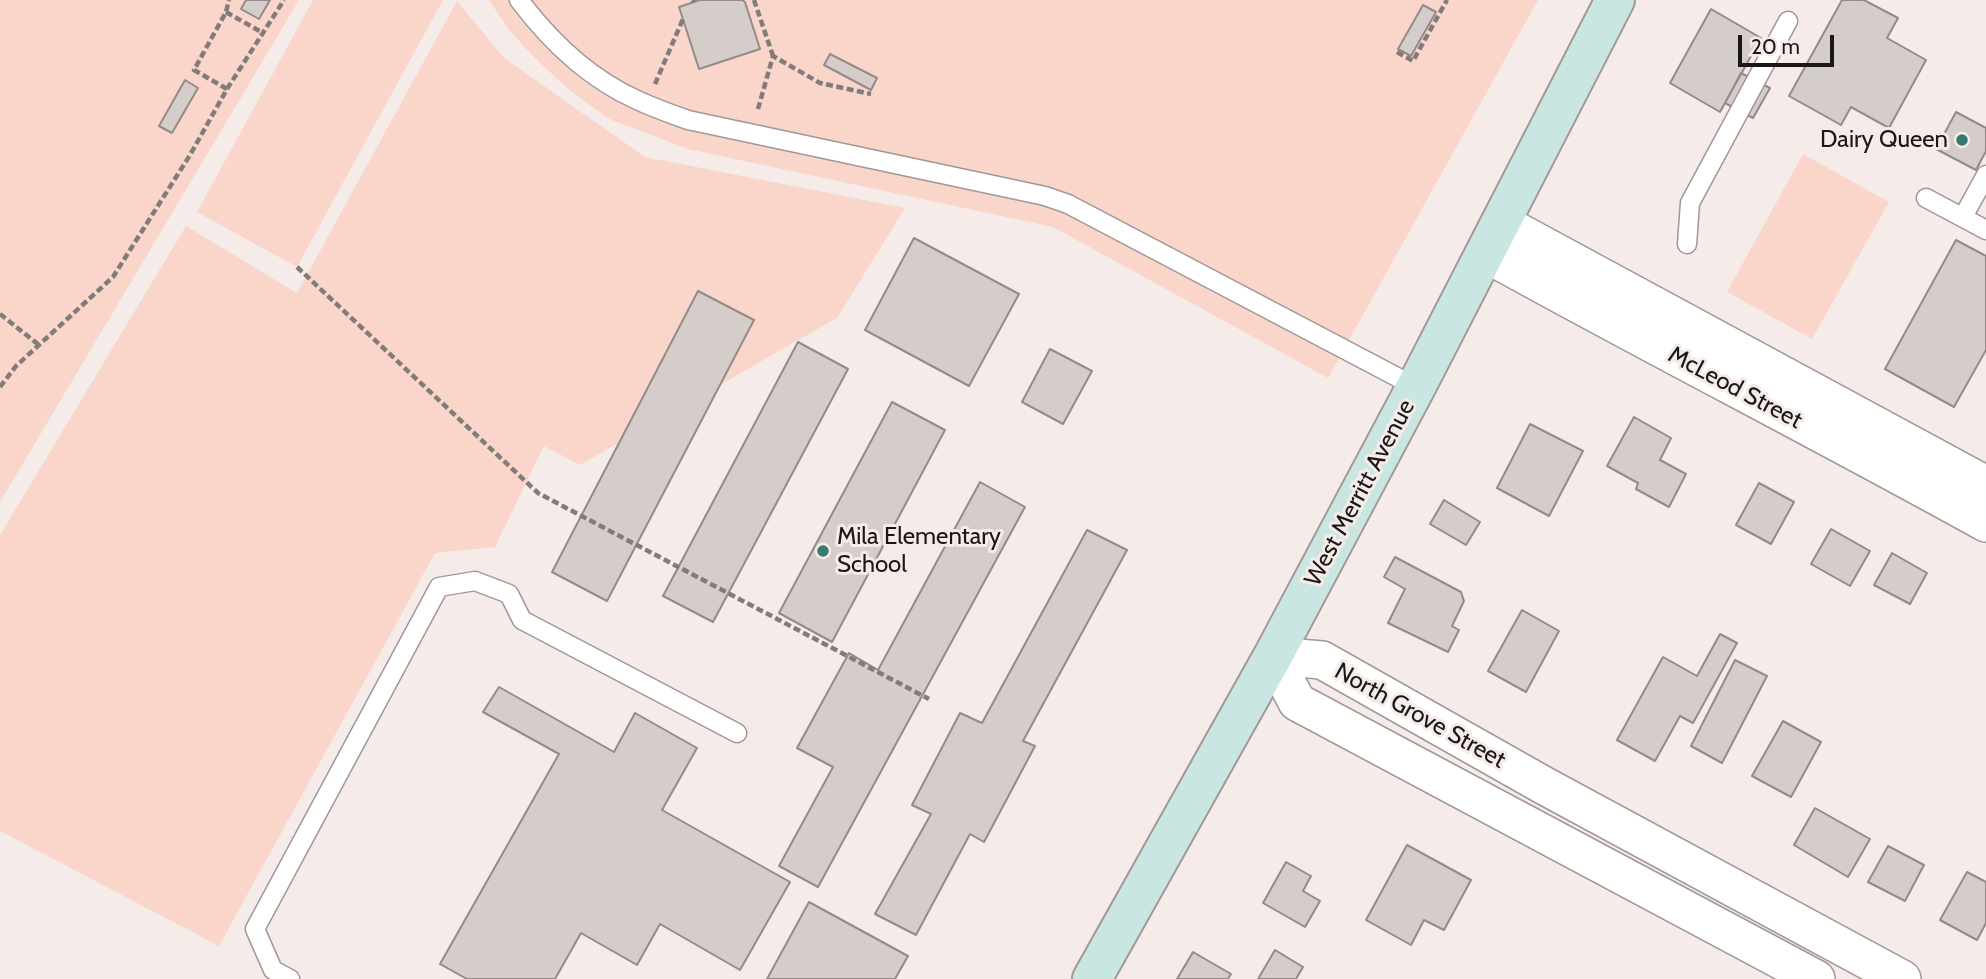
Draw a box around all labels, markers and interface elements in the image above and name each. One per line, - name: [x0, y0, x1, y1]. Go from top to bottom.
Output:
- scale bar: [1741, 21, 1837, 65]
- text: 20 m: [1751, 34, 1800, 59]
- place label: Dairy Queen: [1820, 126, 1948, 154]
- marker: Dairy Queen: [1954, 132, 1970, 148]
- street label: McLeod Street: [1663, 341, 1807, 435]
- street label: West Merritt Avenue: [1299, 395, 1421, 591]
- place label: Mila Elementary School: [837, 523, 1001, 579]
- marker: Mila Elementary School: [815, 543, 831, 559]
- street label: North Grove Street: [1329, 657, 1511, 775]

